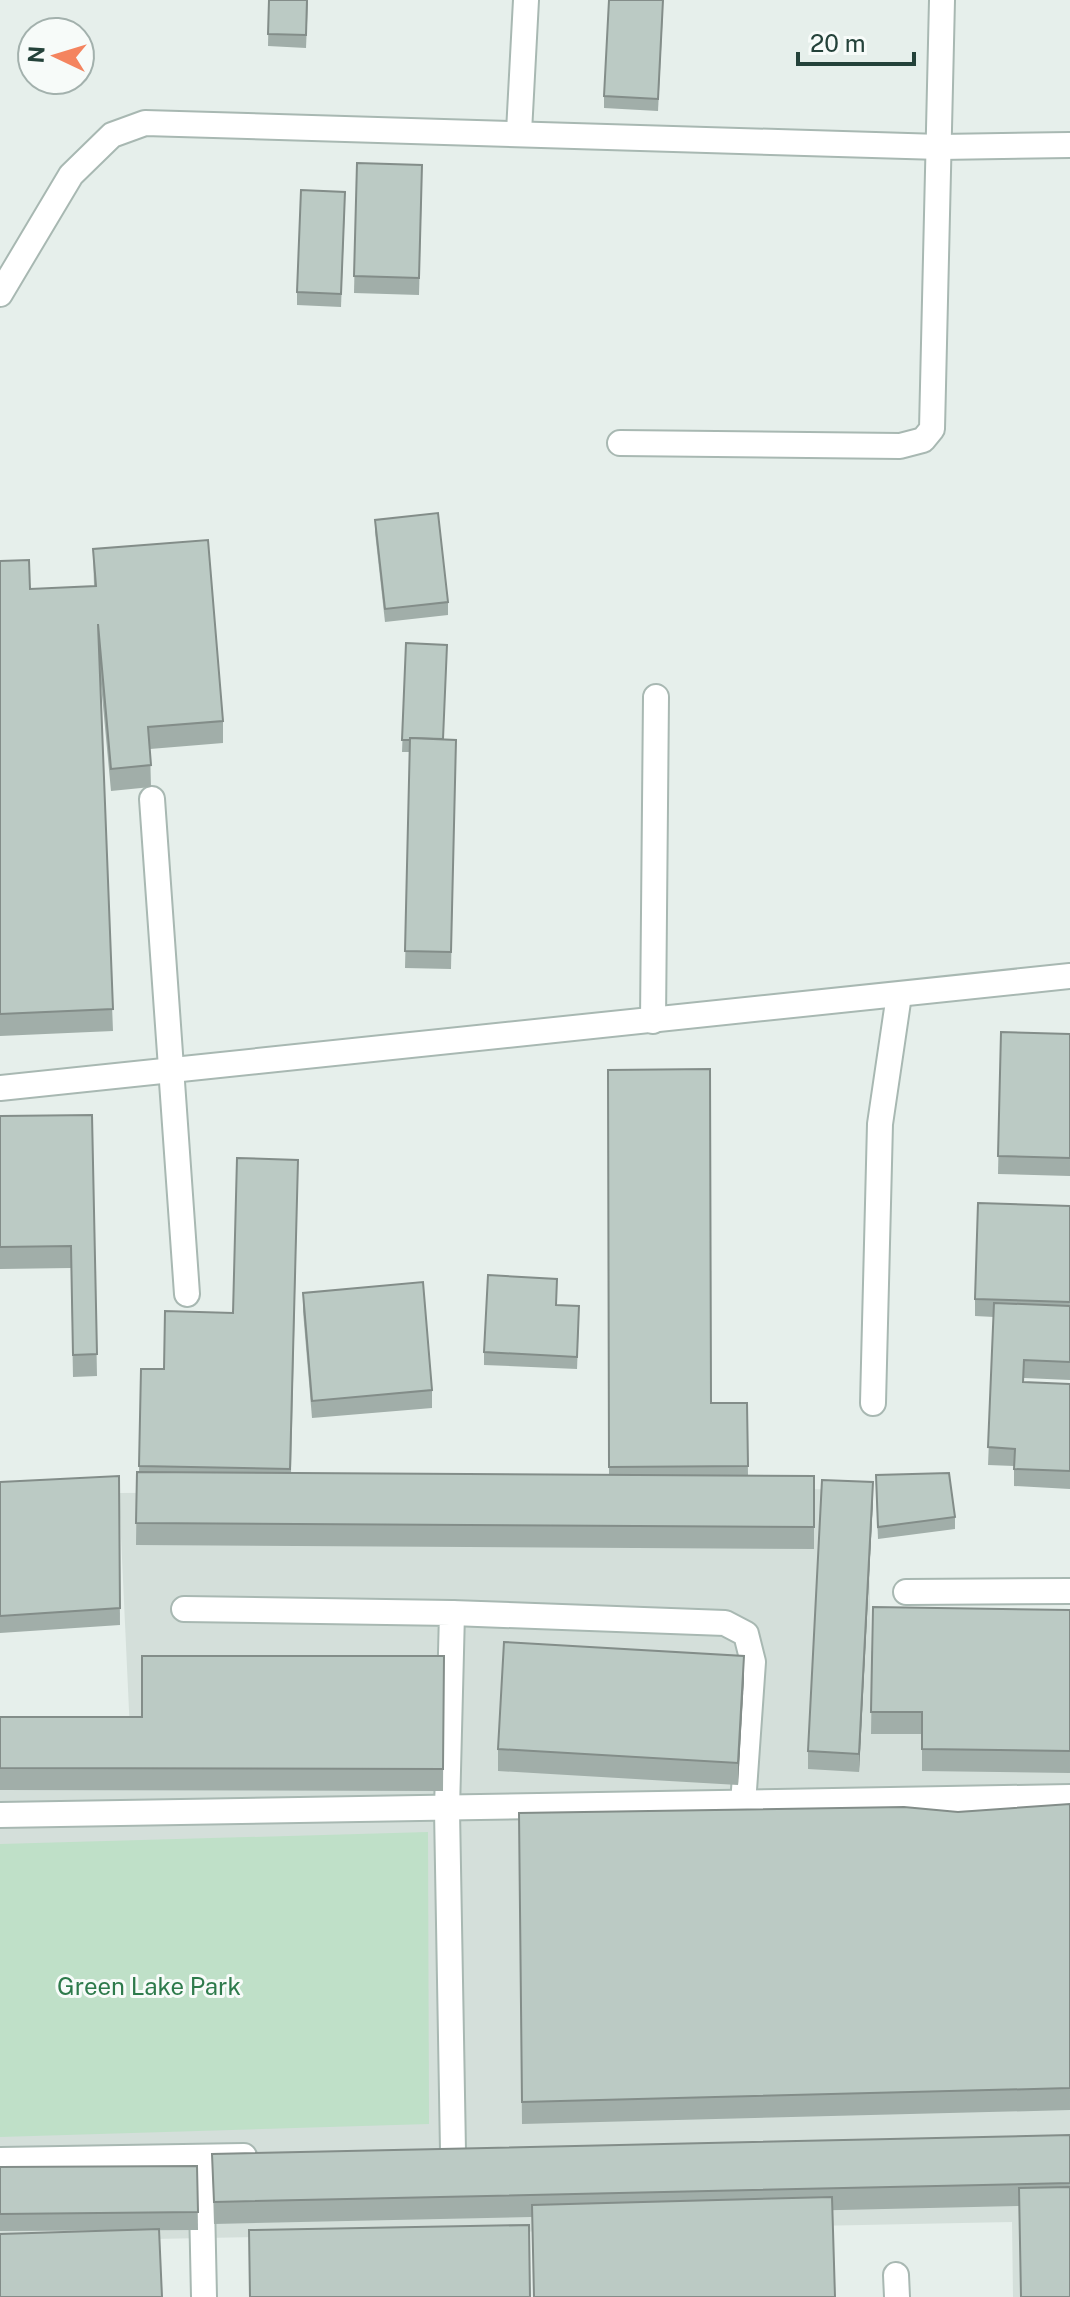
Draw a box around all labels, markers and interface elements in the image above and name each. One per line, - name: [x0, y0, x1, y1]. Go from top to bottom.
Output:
- north arrow: [16, 16, 96, 96]
- scale bar: [798, 16, 914, 66]
- text: 20 m: [810, 29, 866, 57]
- text: N: [22, 45, 50, 64]
- park label: Green Lake Park: [57, 1972, 241, 2000]

